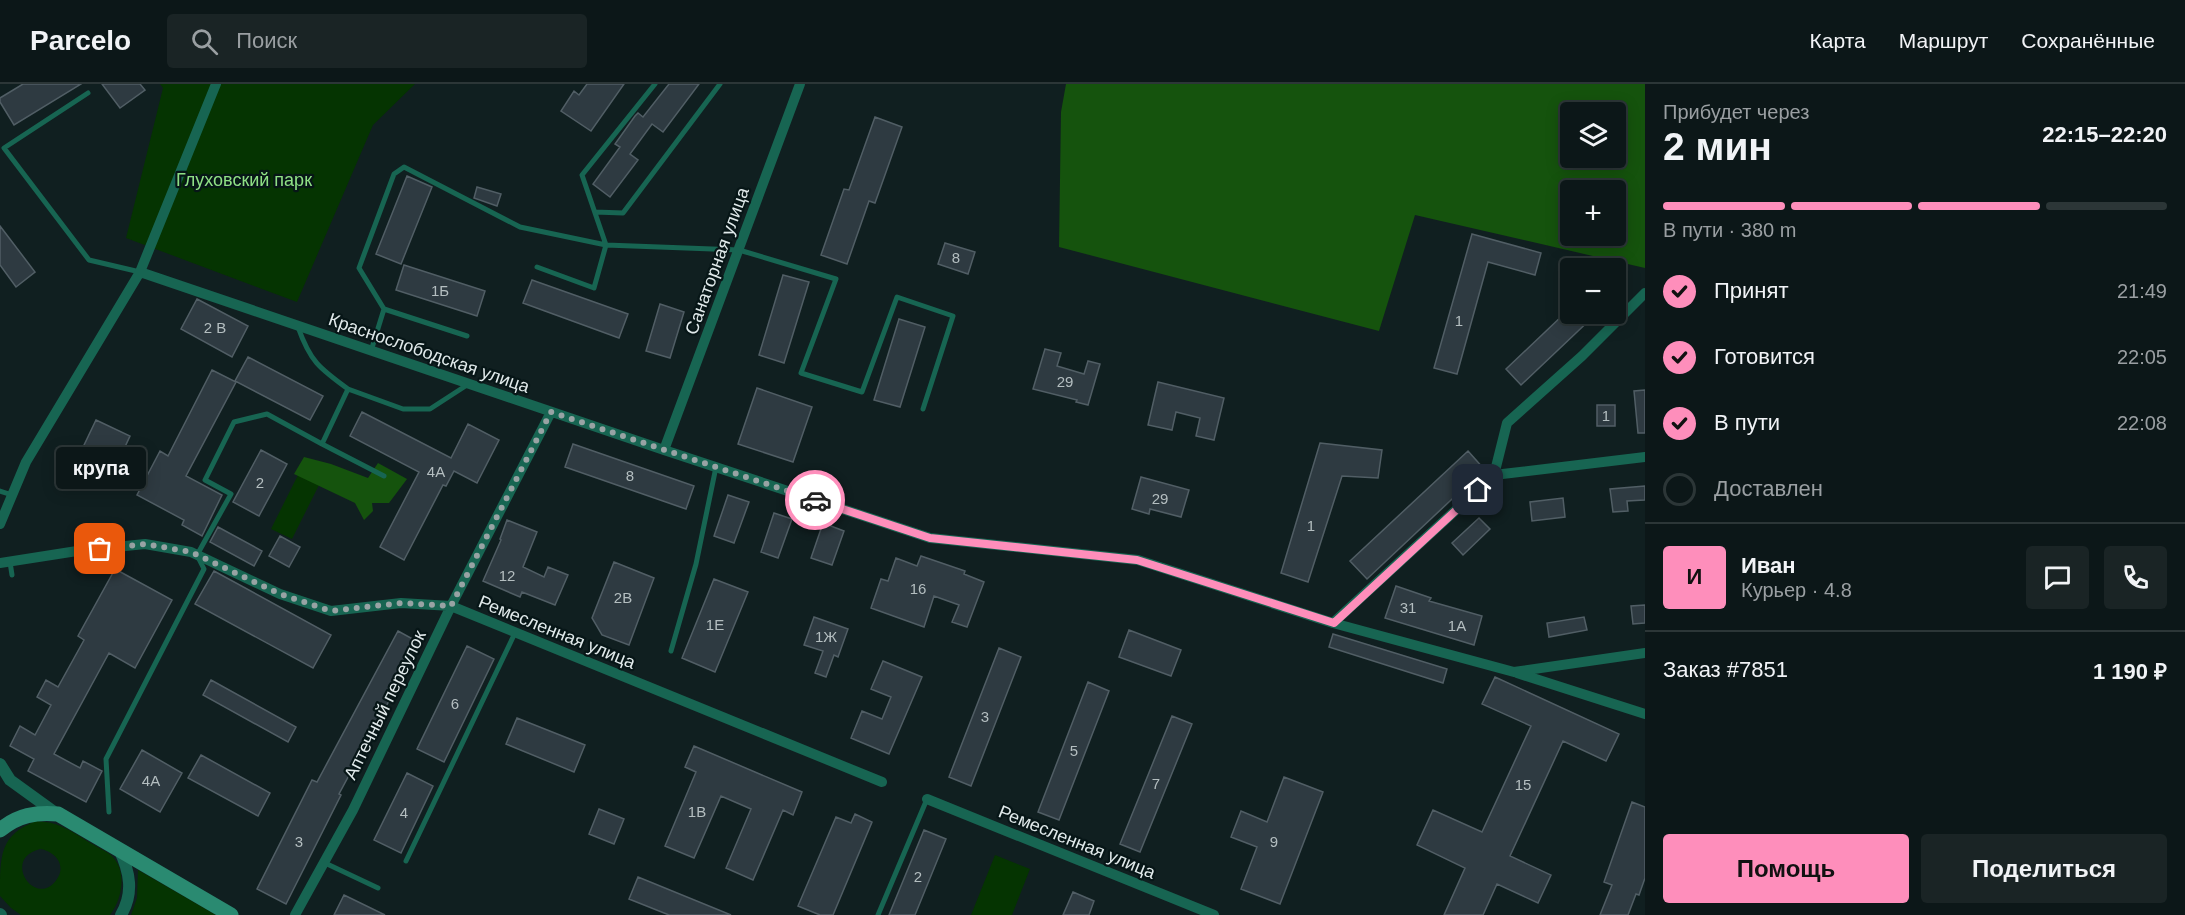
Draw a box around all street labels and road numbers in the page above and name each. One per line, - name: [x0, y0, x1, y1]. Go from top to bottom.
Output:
- street label: Санаторная улица: [681, 184, 753, 337]
- street label: Краснослободская улица: [326, 309, 533, 397]
- street label: Ремесленная улица: [476, 591, 639, 673]
- street label: Аптечный переулок: [340, 627, 430, 783]
- street label: Ремесленная улица: [996, 801, 1159, 883]

